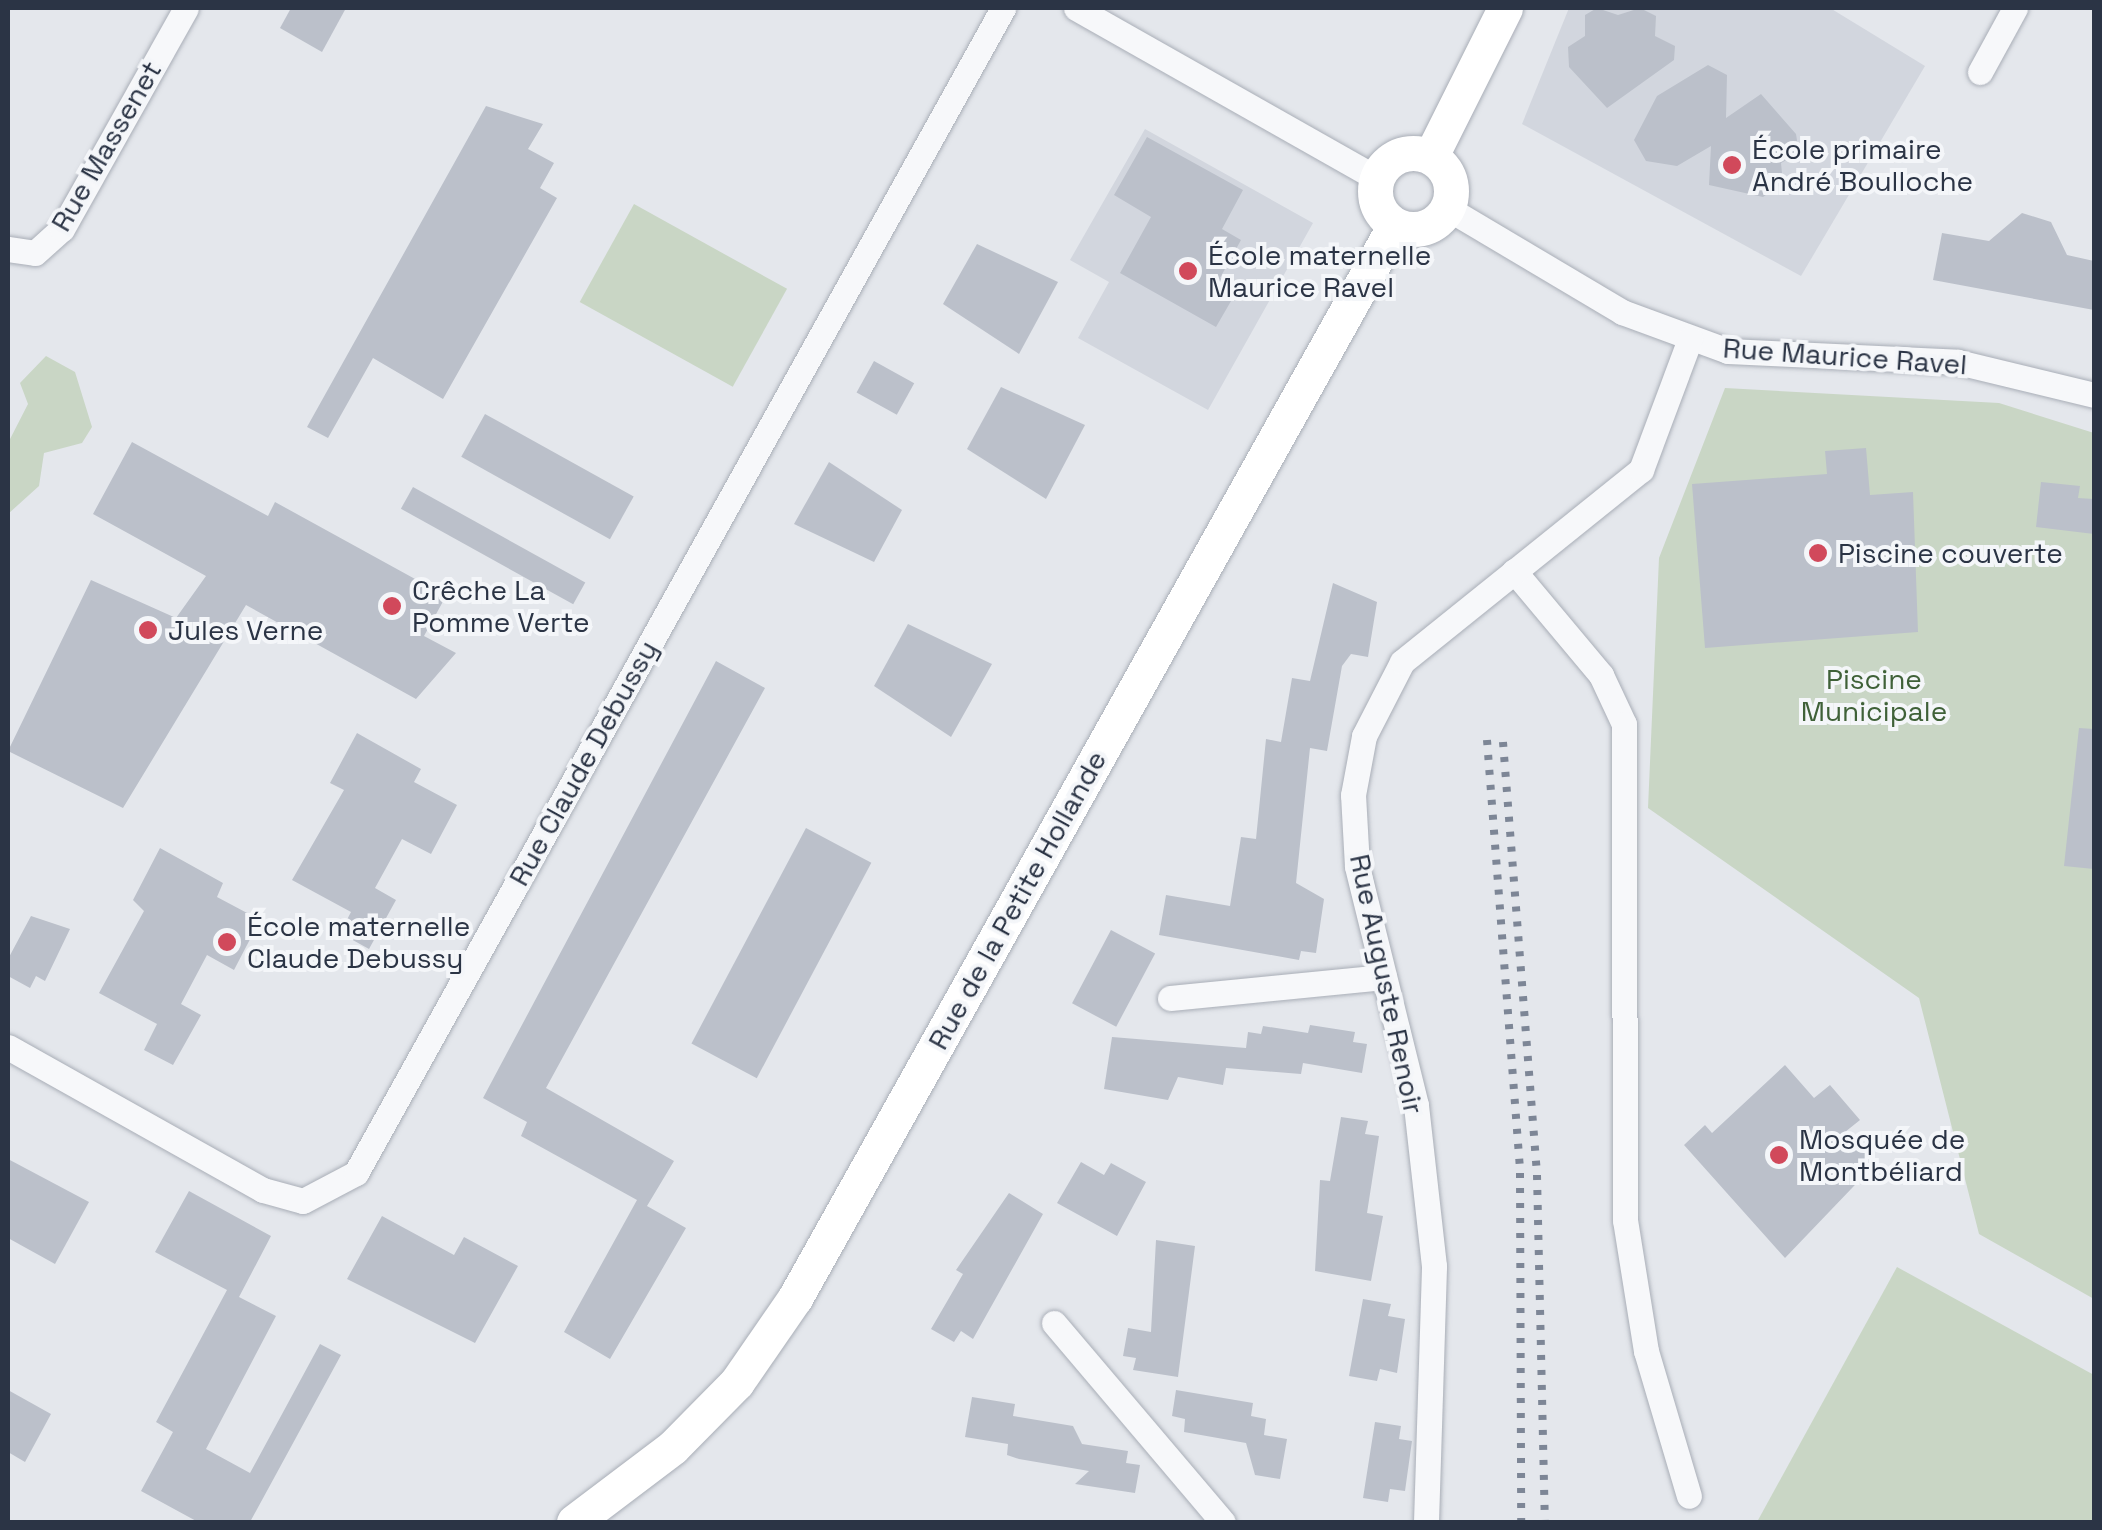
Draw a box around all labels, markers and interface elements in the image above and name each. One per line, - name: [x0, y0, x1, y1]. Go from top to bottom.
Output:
- street label: Rue Massenet: [44, 55, 168, 237]
- place label: École primaire André Boulloche: [1752, 132, 1973, 198]
- marker: École primaire André Boulloche: [1721, 154, 1743, 176]
- place label: École maternelle Maurice Ravel: [1208, 238, 1431, 304]
- marker: École maternelle Maurice Ravel: [1177, 260, 1199, 282]
- street label: Rue Maurice Ravel: [1722, 331, 1968, 381]
- place label: Piscine couverte: [1838, 536, 2063, 570]
- marker: Piscine couverte: [1807, 542, 1829, 564]
- place label: Crêche La Pomme Verte: [412, 573, 590, 639]
- marker: Crêche La Pomme Verte: [381, 595, 403, 617]
- place label: Jules Verne: [168, 613, 324, 647]
- marker: Jules Verne: [137, 619, 159, 641]
- street label: Rue Claude Debussy: [502, 635, 664, 891]
- park label: Piscine Municipale: [1801, 662, 1947, 728]
- street label: Rue de la Petite Hollande: [921, 745, 1113, 1055]
- street label: Rue Auguste Renoir: [1343, 851, 1431, 1117]
- place label: École maternelle Claude Debussy: [247, 909, 470, 975]
- marker: École maternelle Claude Debussy: [216, 931, 238, 953]
- place label: Mosquée de Montbéliard: [1799, 1122, 1965, 1188]
- marker: Mosquée de Montbéliard: [1768, 1144, 1790, 1166]

